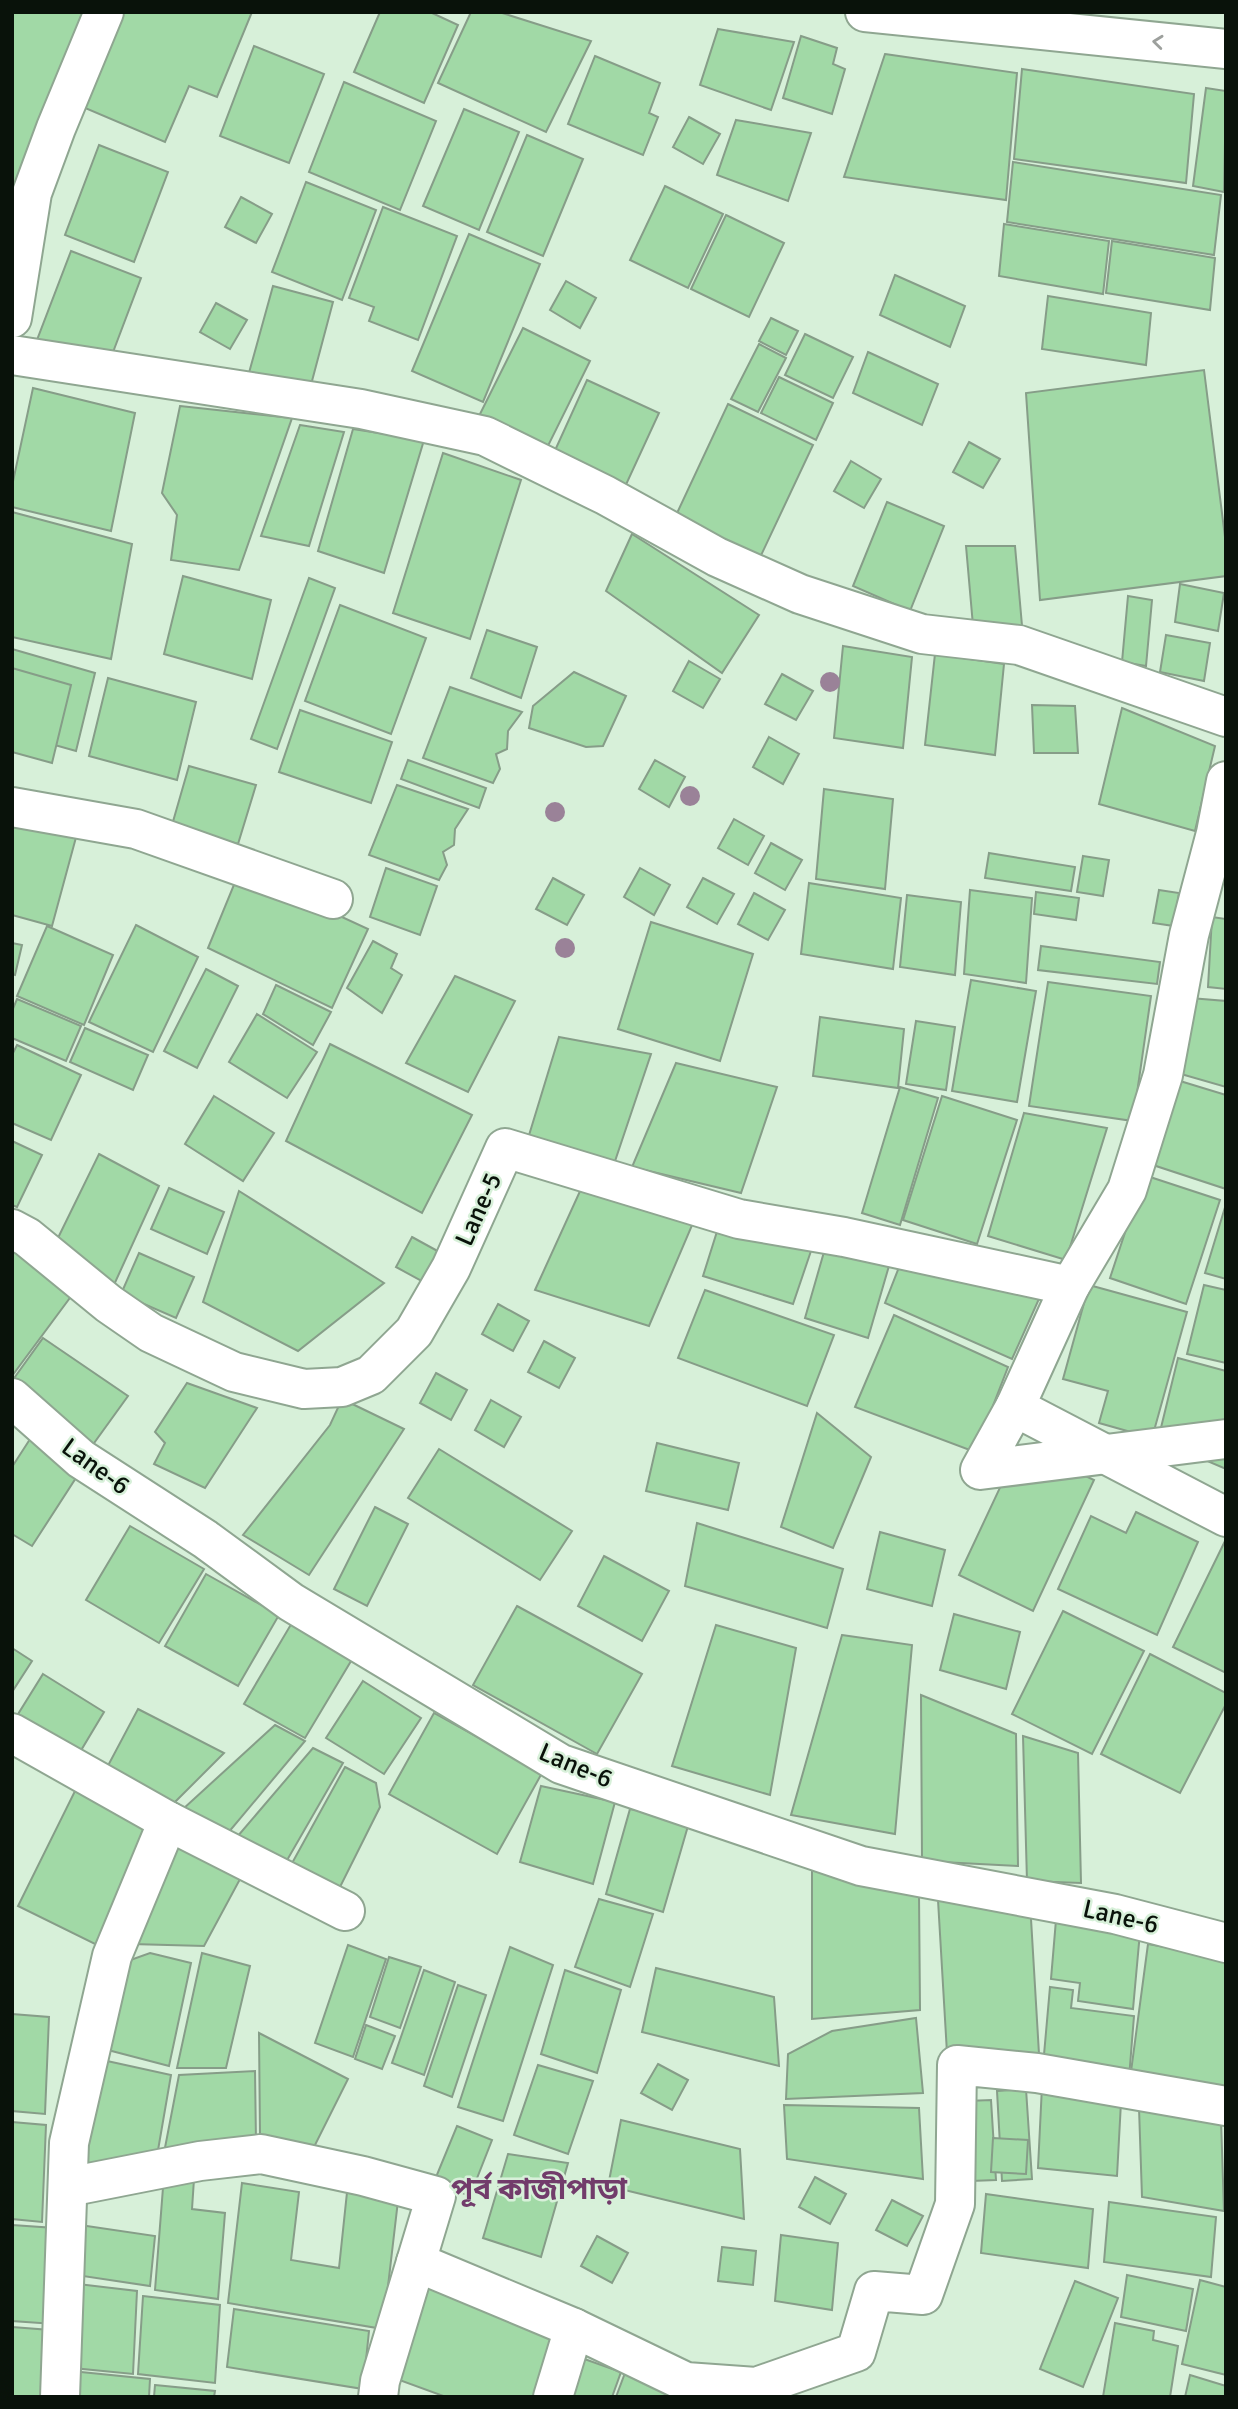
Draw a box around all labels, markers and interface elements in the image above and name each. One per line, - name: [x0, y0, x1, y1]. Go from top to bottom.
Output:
- one-way arrow: [1152, 34, 1164, 49]
- street label: Lane-5: [449, 1168, 509, 1251]
- street label: Lane-6: [55, 1431, 136, 1502]
- street label: Lane-6: [534, 1736, 617, 1796]
- street label: Lane-6: [1080, 1893, 1162, 1941]
- district label: পূর্ব কাজীপাড়া: [451, 2171, 628, 2208]

